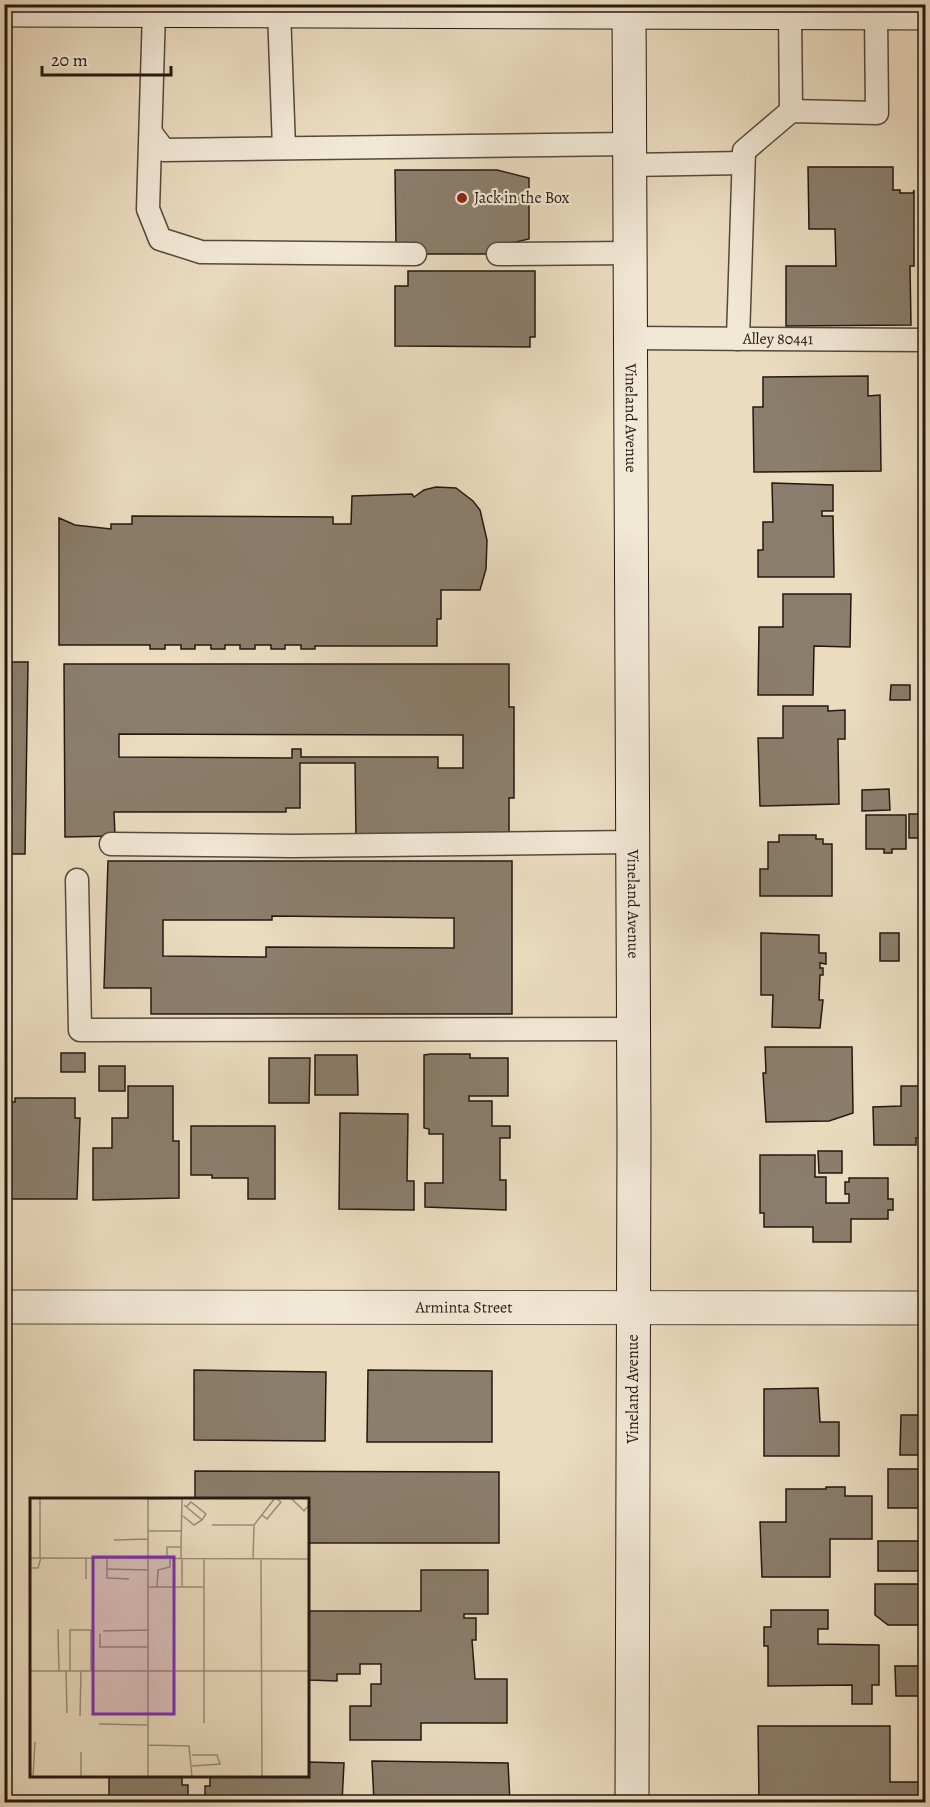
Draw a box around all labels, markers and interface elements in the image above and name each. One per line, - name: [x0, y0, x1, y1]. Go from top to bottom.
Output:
- scale bar: [42, 39, 171, 77]
- text: 20 m: [51, 48, 88, 72]
- place label: Jack in the Box: [474, 187, 570, 209]
- marker: Jack in the Box: [455, 191, 469, 205]
- street label: Alley 80441: [742, 328, 814, 350]
- street label: Vineland Avenue: [620, 362, 642, 473]
- street label: Vineland Avenue: [622, 848, 644, 959]
- street label: Arminta Street: [414, 1296, 513, 1319]
- street label: Vineland Avenue: [622, 1334, 644, 1445]
- inset map: [30, 1498, 309, 1777]

